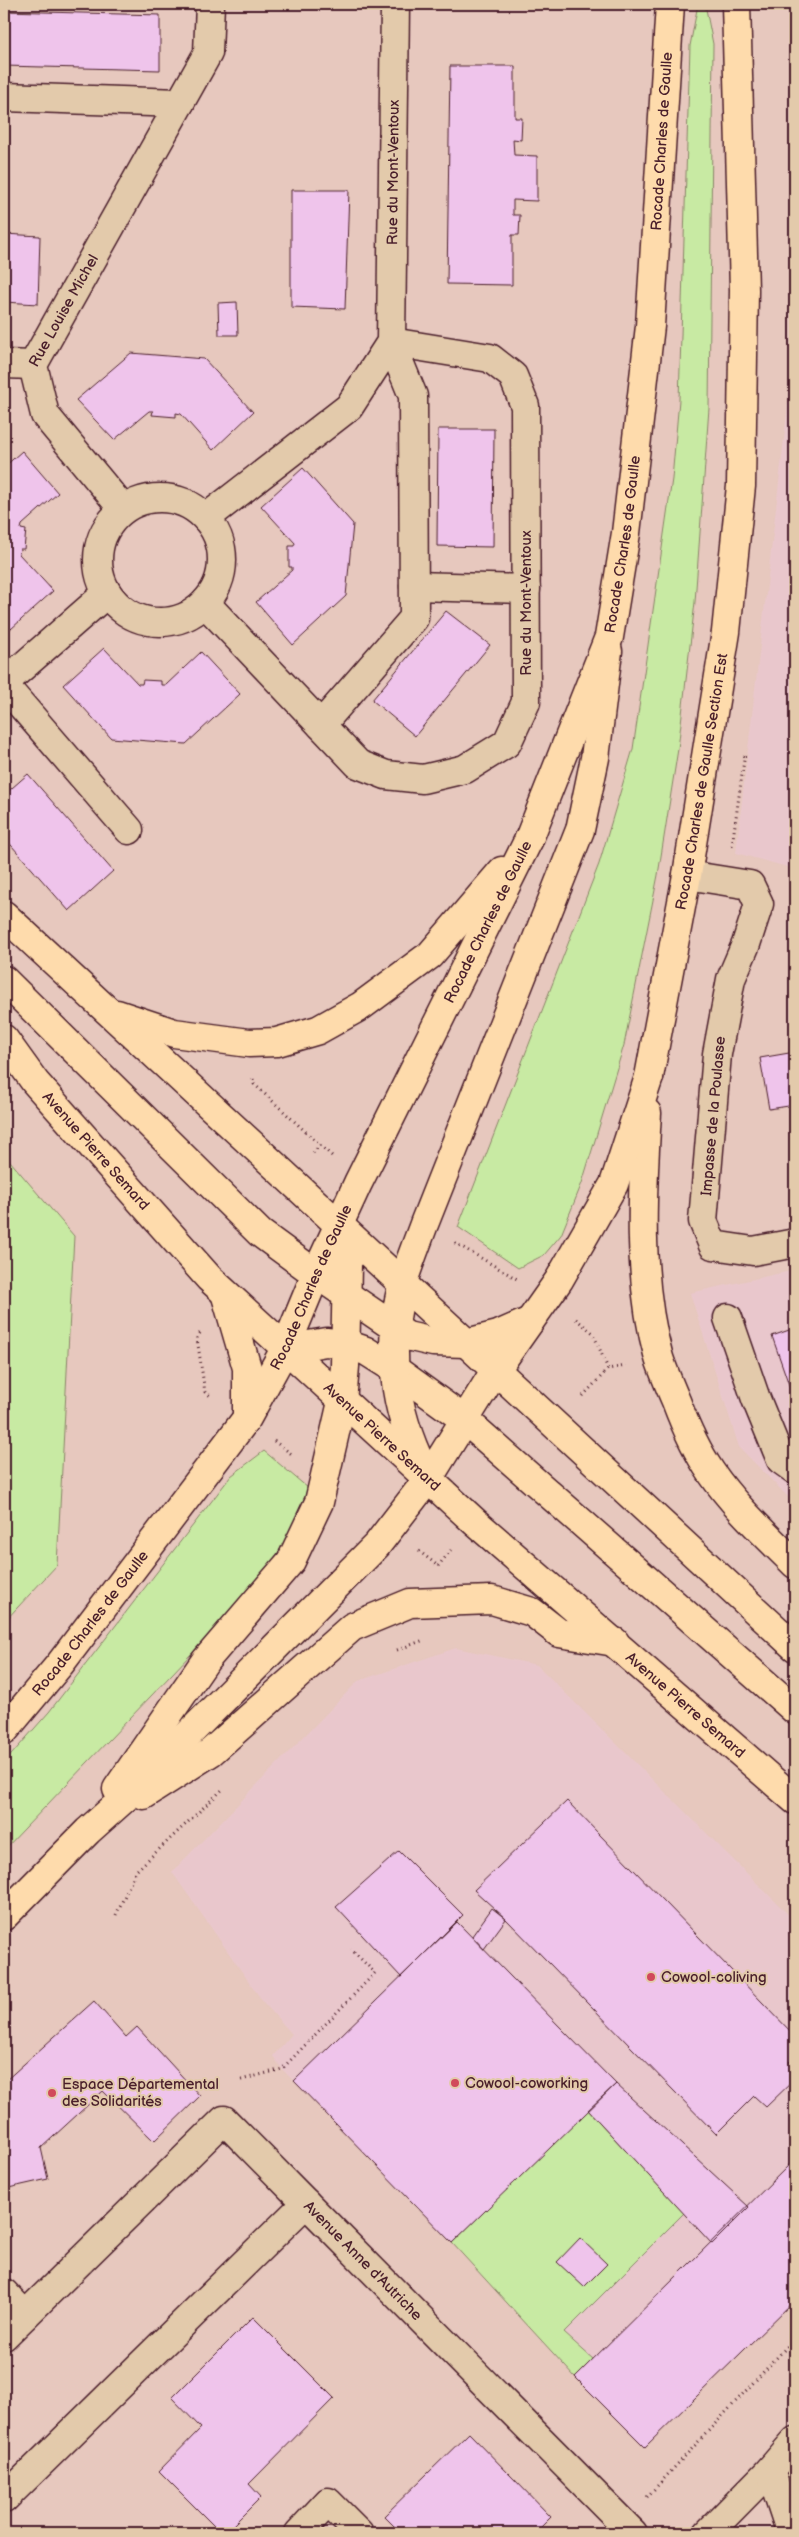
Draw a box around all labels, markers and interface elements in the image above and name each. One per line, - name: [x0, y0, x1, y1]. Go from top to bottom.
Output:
- street label: Rocade Charles de Gaulle: [647, 51, 677, 231]
- street label: Rue du Mont-Ventoux: [383, 99, 404, 245]
- street label: Rue Louise Michel: [25, 251, 103, 370]
- street label: Rocade Charles de Gaulle: [601, 455, 645, 634]
- street label: Rue du Mont-Ventoux: [517, 530, 536, 676]
- street label: Rocade Charles de Gaulle Section Est: [672, 652, 732, 912]
- street label: Rocade Charles de Gaulle: [440, 838, 537, 1007]
- street label: Impasse de la Poulasse: [697, 1035, 730, 1197]
- street label: Avenue Pierre Semard: [38, 1088, 153, 1214]
- street label: Rocade Charles de Gaulle: [266, 1202, 357, 1374]
- street label: Avenue Pierre Semard: [319, 1379, 444, 1496]
- street label: Rocade Charles de Gaulle: [28, 1547, 153, 1700]
- street label: Avenue Pierre Semard: [622, 1648, 749, 1762]
- place label: Cowool-coliving: [661, 1968, 767, 1987]
- marker: Cowool-coliving: [645, 1971, 657, 1983]
- place label: Cowool-coworking: [465, 2074, 588, 2093]
- place label: Espace Départemental des Solidarités: [62, 2075, 219, 2111]
- marker: Cowool-coworking: [449, 2077, 461, 2089]
- marker: Espace Départemental des Solidarités: [46, 2087, 58, 2099]
- street label: Avenue Anne d'Autriche: [299, 2197, 426, 2325]

